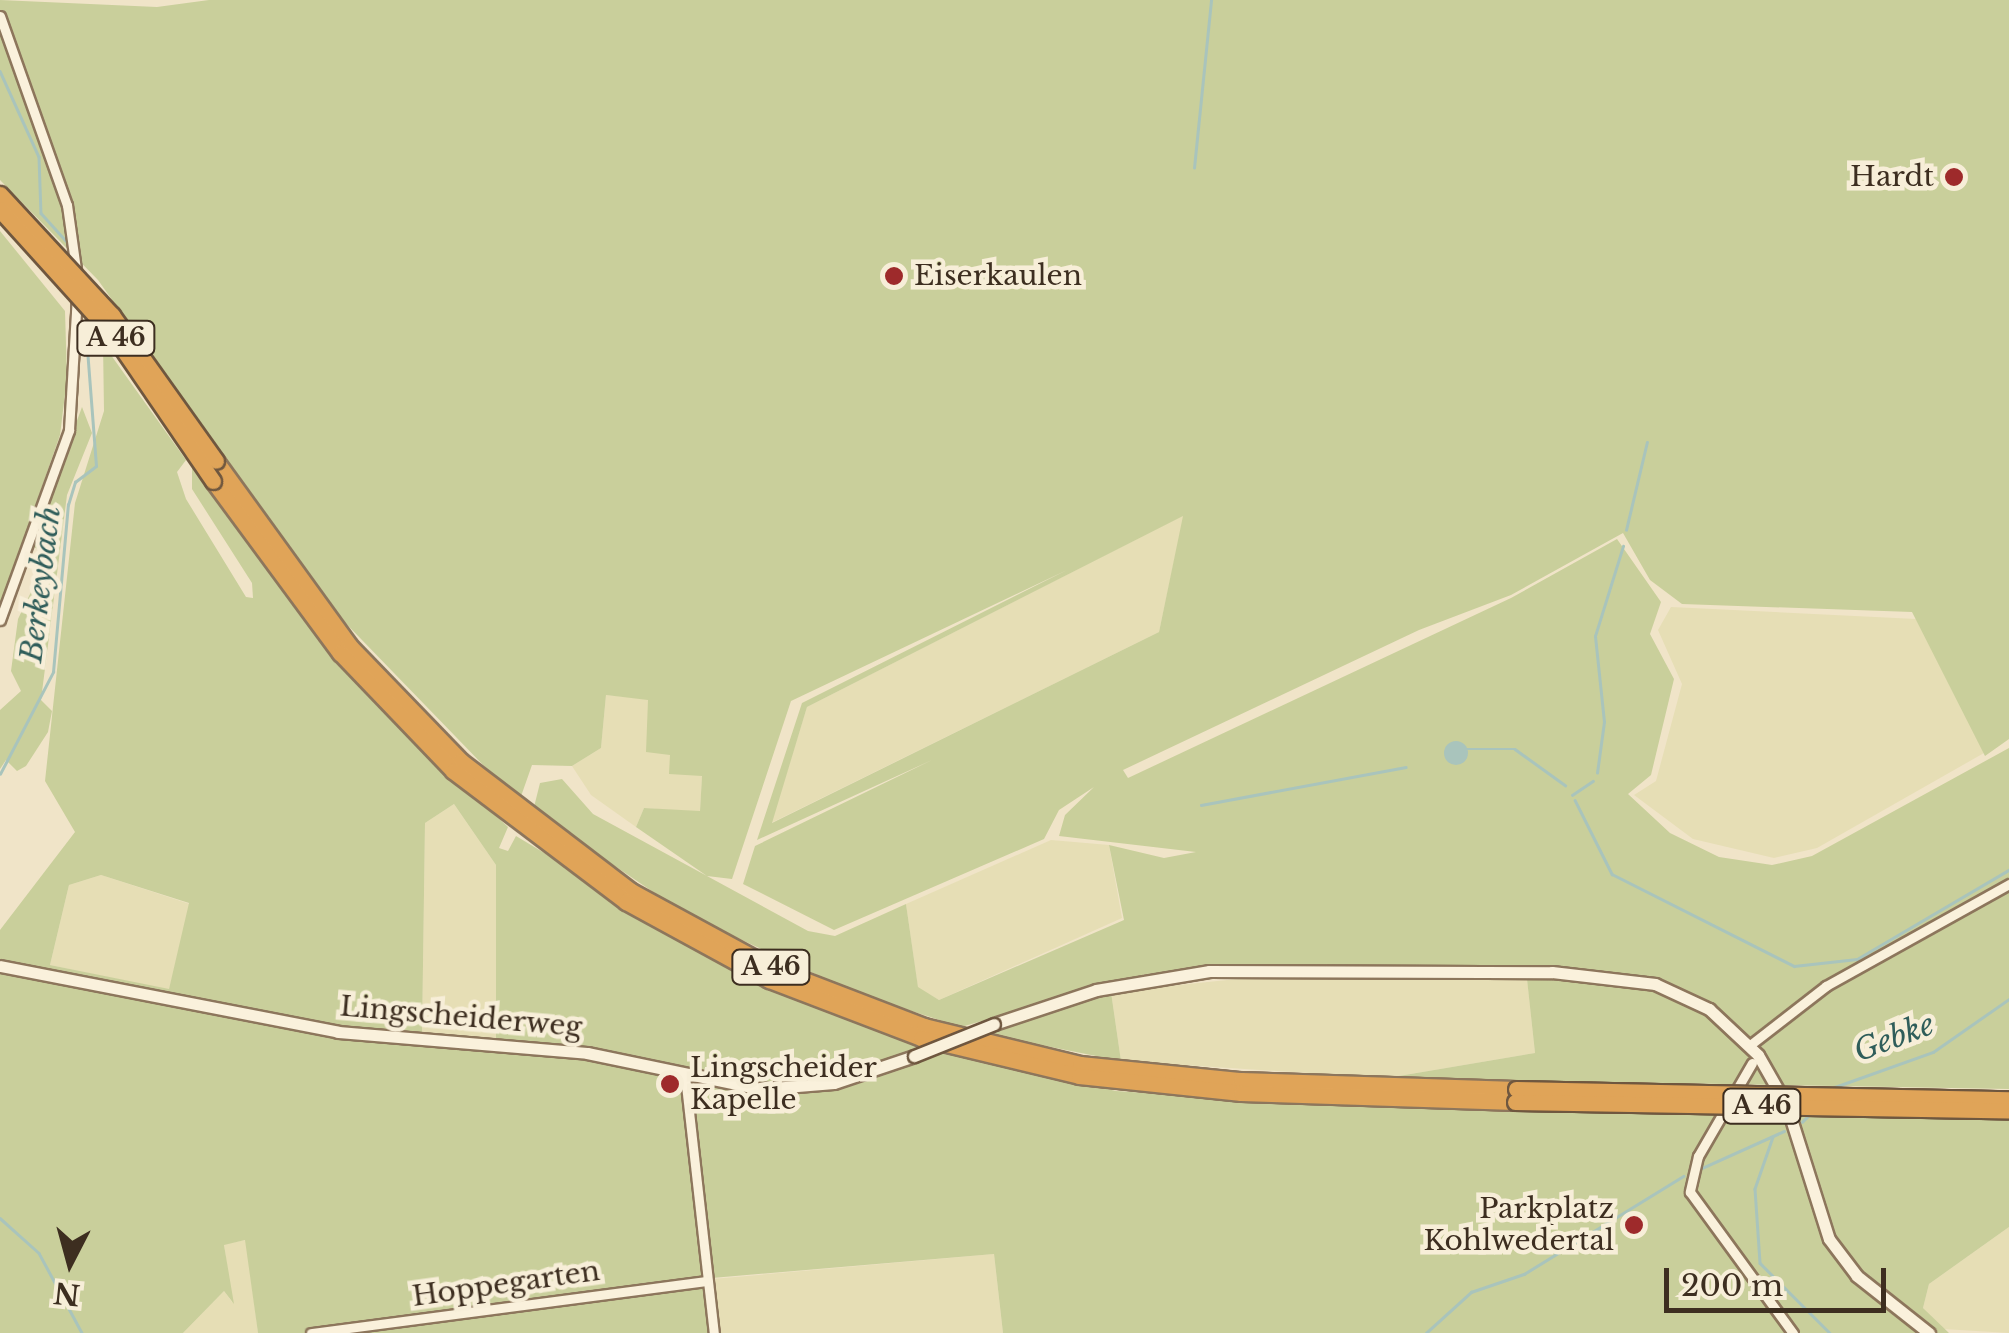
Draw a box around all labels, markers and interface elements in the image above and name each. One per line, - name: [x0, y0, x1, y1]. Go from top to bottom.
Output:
- place label: Hardt: [1850, 160, 1934, 194]
- marker: Hardt: [1943, 166, 1965, 188]
- place label: Eiserkaulen: [914, 259, 1082, 293]
- marker: Eiserkaulen: [883, 265, 905, 287]
- road number: A 46: [74, 318, 158, 358]
- water label: Berkeybach: [14, 504, 68, 664]
- road number: A 46: [728, 947, 814, 987]
- street label: Lingscheiderweg: [338, 990, 584, 1044]
- water label: Gebke: [1849, 1006, 1939, 1070]
- place label: Lingscheider Kapelle: [690, 1051, 877, 1117]
- marker: Lingscheider Kapelle: [659, 1073, 681, 1095]
- road number: A 46: [1720, 1086, 1804, 1126]
- place label: Parkplatz Kohlwedertal: [1424, 1192, 1614, 1258]
- north arrow: [20, 1213, 120, 1313]
- marker: Parkplatz Kohlwedertal: [1623, 1214, 1645, 1236]
- scale bar: [1669, 1248, 1892, 1310]
- street label: Hoppegarten: [410, 1254, 602, 1314]
- text: 200 m: [1681, 1267, 1783, 1304]
- text: N: [52, 1275, 82, 1312]

